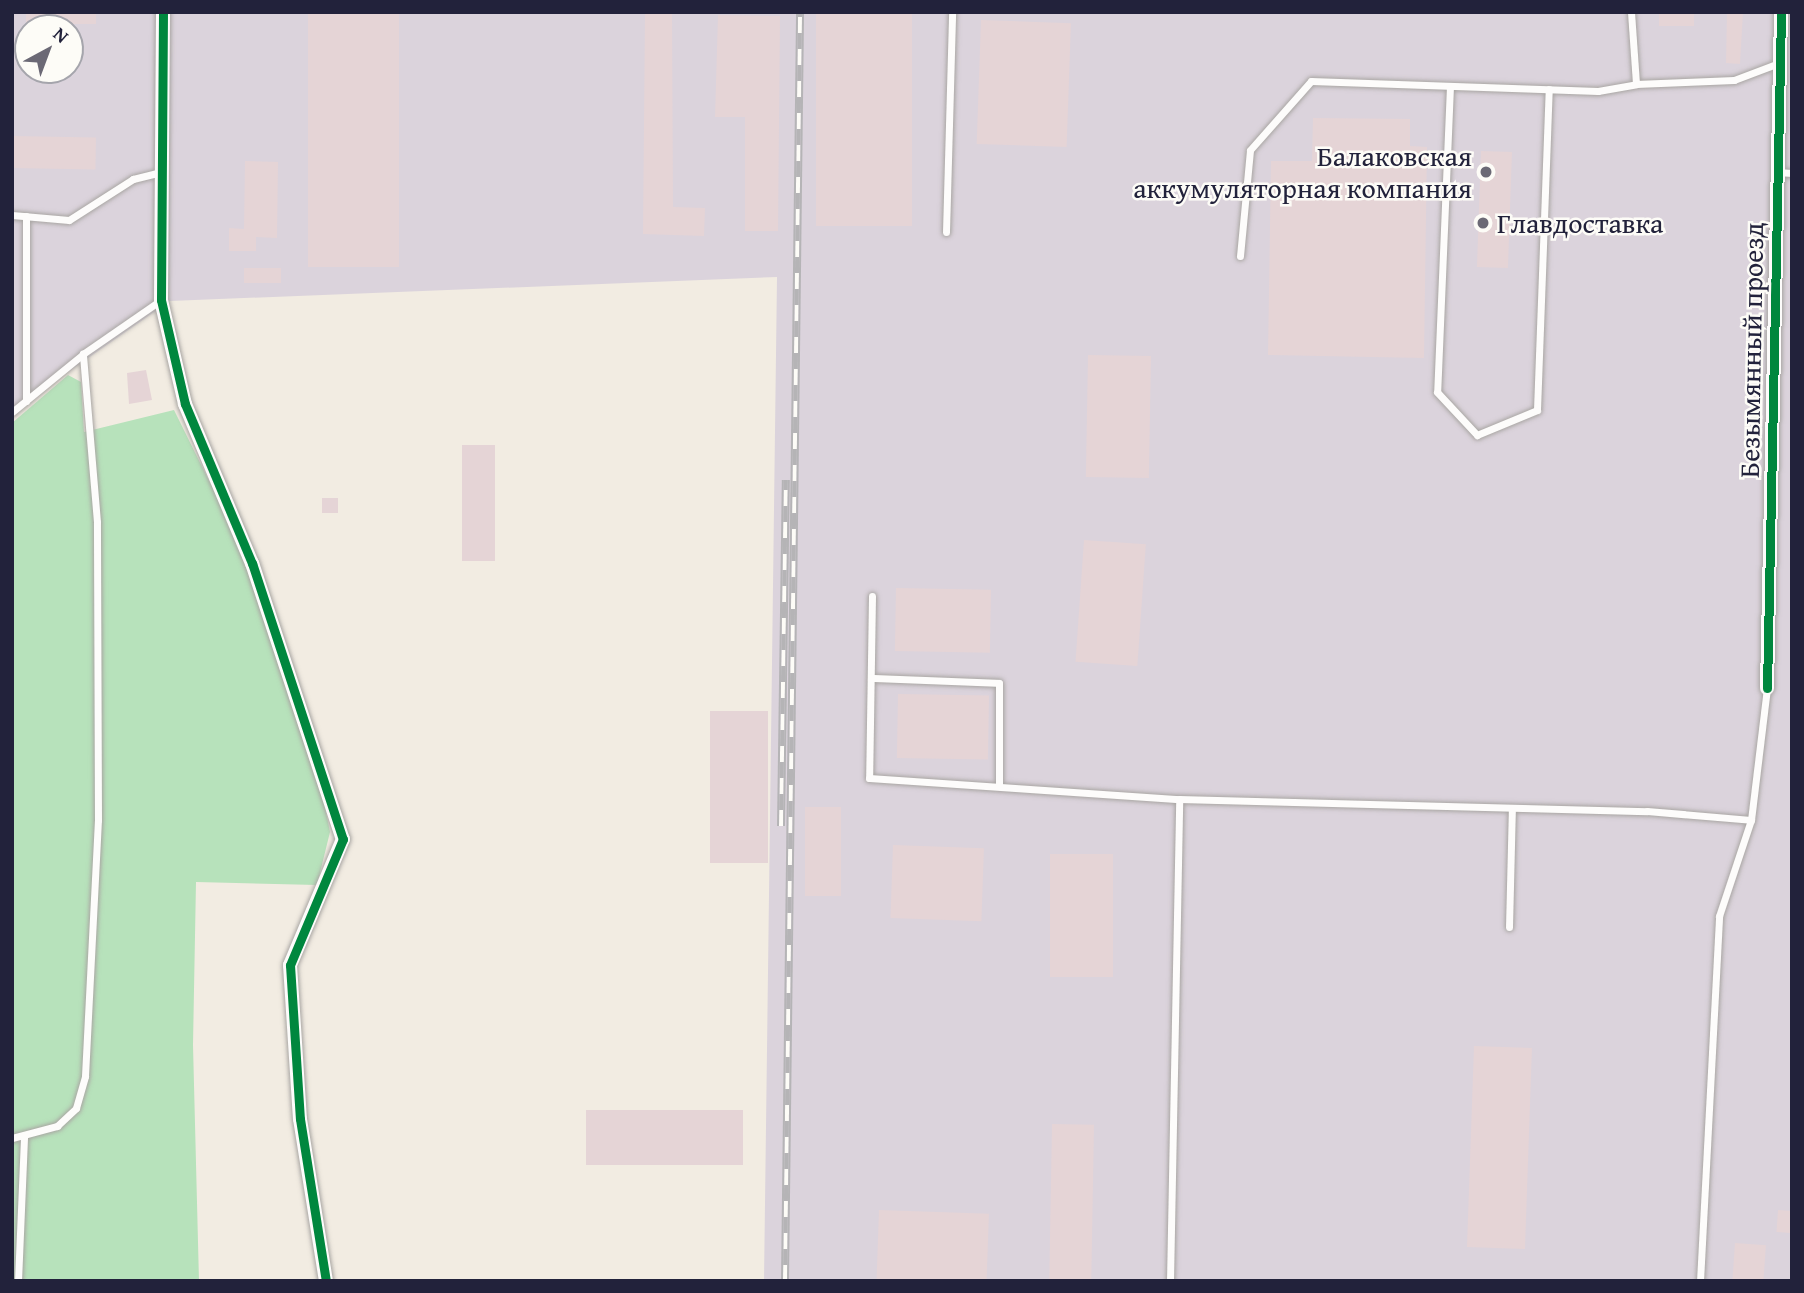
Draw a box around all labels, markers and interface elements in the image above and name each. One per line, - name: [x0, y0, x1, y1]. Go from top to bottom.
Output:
- north arrow: [14, 14, 84, 84]
- text: N: [47, 20, 75, 49]
- place label: Балаковская аккумуляторная компания: [1133, 139, 1472, 205]
- marker: Балаковская аккумуляторная компания: [1478, 164, 1494, 180]
- place label: Главдоставка: [1497, 206, 1663, 240]
- marker: Главдоставка: [1475, 215, 1491, 231]
- street label: Безымянный проезд: [1732, 222, 1770, 478]

